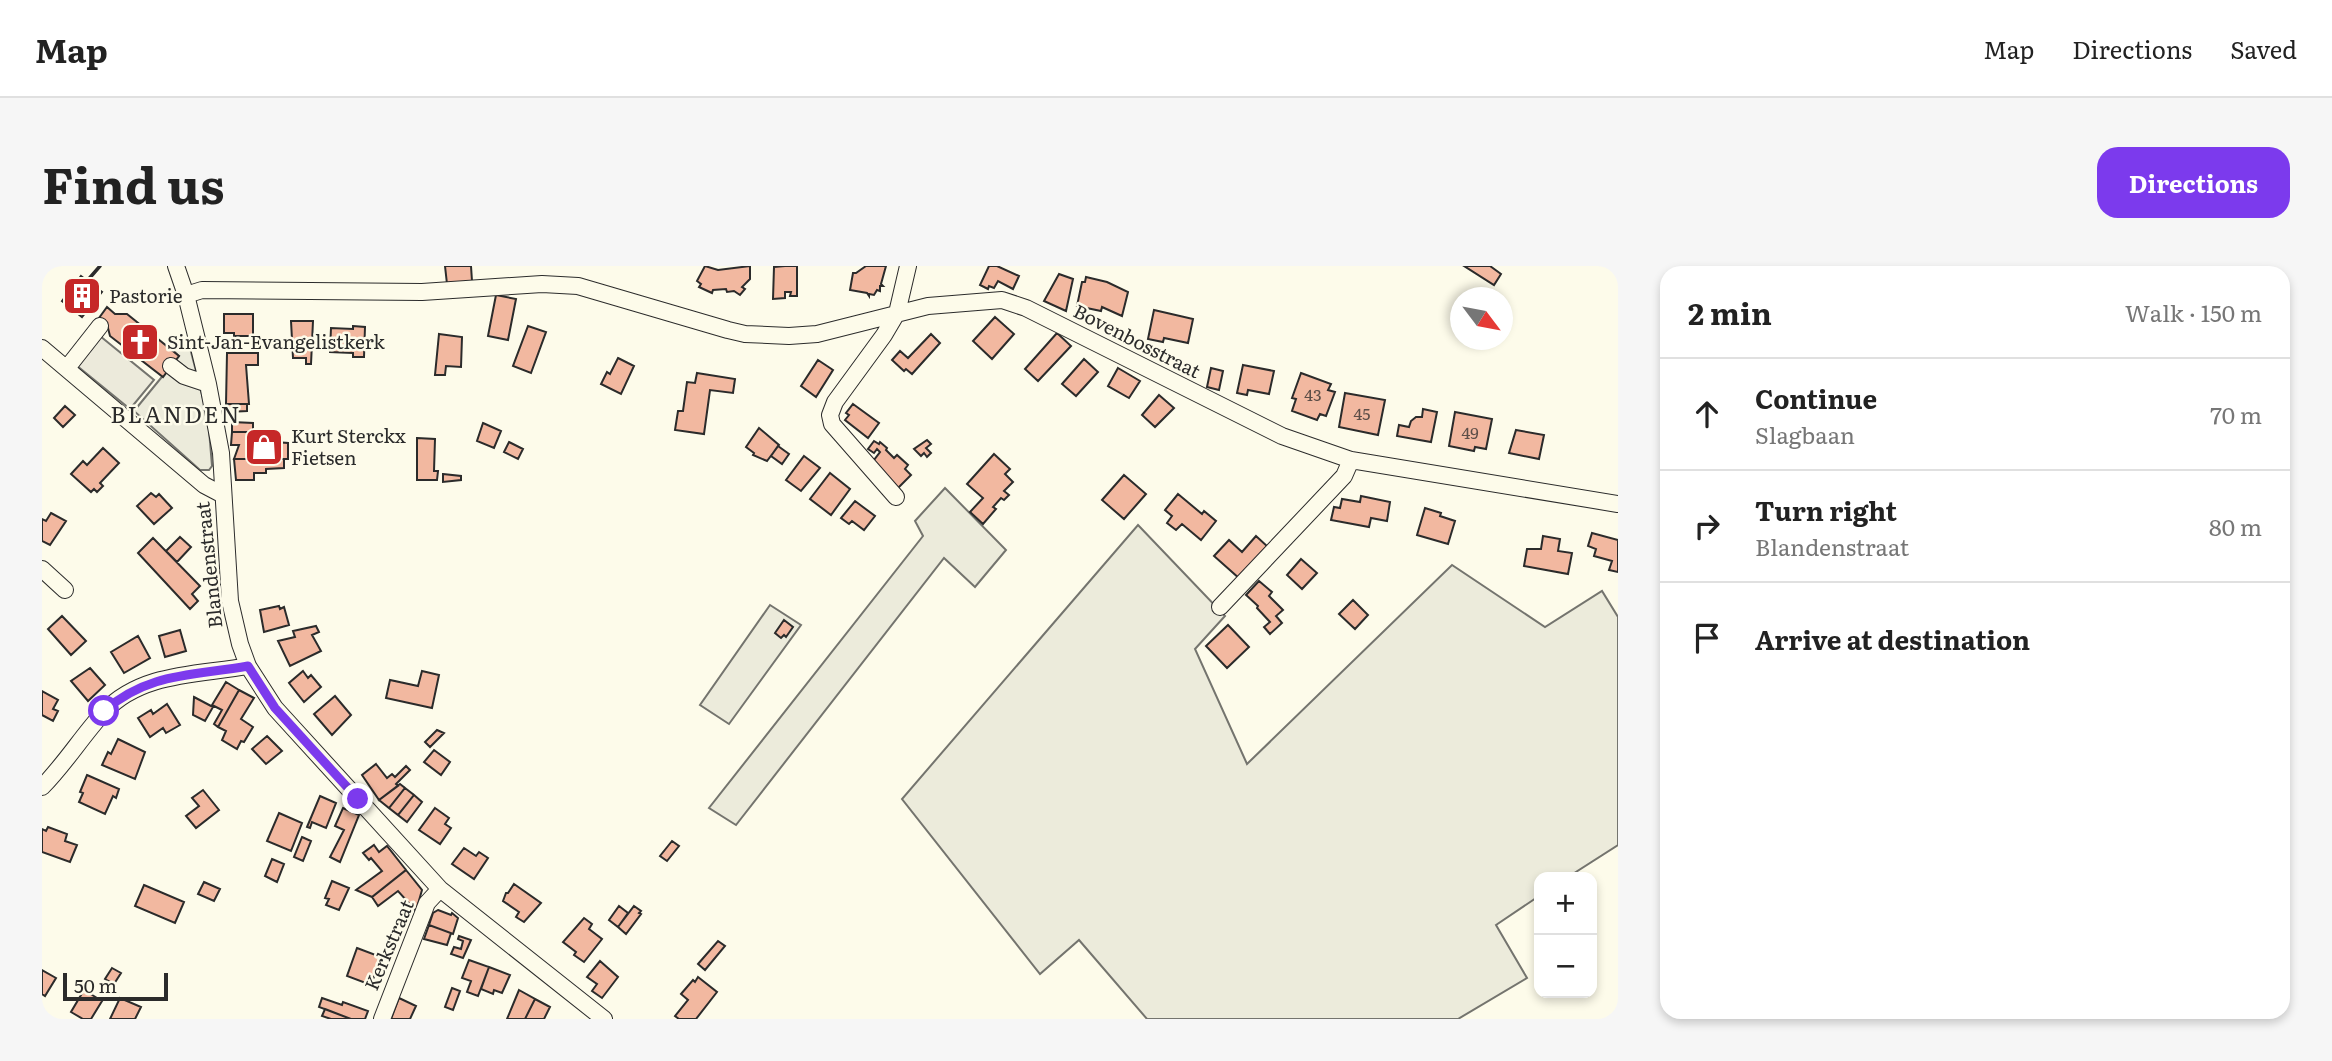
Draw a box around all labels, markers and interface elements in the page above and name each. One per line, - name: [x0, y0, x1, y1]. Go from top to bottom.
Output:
- text: Map: [35, 24, 108, 73]
- text: Map: [1983, 31, 2034, 66]
- text: Directions: [2072, 31, 2192, 66]
- text: Saved: [2230, 31, 2297, 66]
- text: Find us: [42, 146, 225, 219]
- button: Directions: [2097, 147, 2290, 218]
- building icon: Pastorie: [61, 275, 103, 317]
- place label: Pastorie: [109, 281, 183, 309]
- north arrow: [1450, 287, 1513, 350]
- text: 2 min: [1688, 290, 1772, 334]
- text: Walk · 150 m: [2125, 295, 2262, 329]
- street label: Bovenbosstraat: [1069, 296, 1206, 384]
- church icon: Sint-Jan-Evangelistkerk: [119, 321, 161, 363]
- place label: Sint-Jan-Evangelistkerk: [167, 327, 385, 355]
- text: Continue: [1755, 378, 1877, 417]
- house number: 43: [1304, 382, 1322, 406]
- icon: ahead: [1688, 395, 1726, 433]
- district label: BLANDEN: [110, 396, 242, 430]
- text: 70 m: [2210, 397, 2262, 431]
- house number: 45: [1354, 401, 1370, 425]
- text: Slagbaan: [1755, 417, 1855, 451]
- house number: 49: [1461, 420, 1479, 444]
- place label: Kurt Sterckx Fietsen: [291, 421, 406, 471]
- shop icon: Kurt Sterckx Fietsen: [243, 426, 285, 468]
- text: Turn right: [1755, 490, 1897, 529]
- street label: Blandenstraat: [187, 500, 229, 630]
- icon: right: [1688, 507, 1726, 545]
- text: 80 m: [2209, 509, 2262, 543]
- text: Blandenstraat: [1755, 529, 1909, 563]
- icon: arrive: [1688, 619, 1726, 657]
- text: Arrive at destination: [1755, 619, 2030, 658]
- route start: [88, 695, 119, 726]
- route end: [342, 783, 373, 814]
- map controls: [1534, 872, 1597, 998]
- button: +: [1534, 872, 1597, 935]
- street label: Kerkstraat: [356, 895, 420, 994]
- button: −: [1534, 935, 1597, 998]
- scale bar: [63, 970, 168, 1002]
- text: 50 m: [74, 971, 117, 999]

